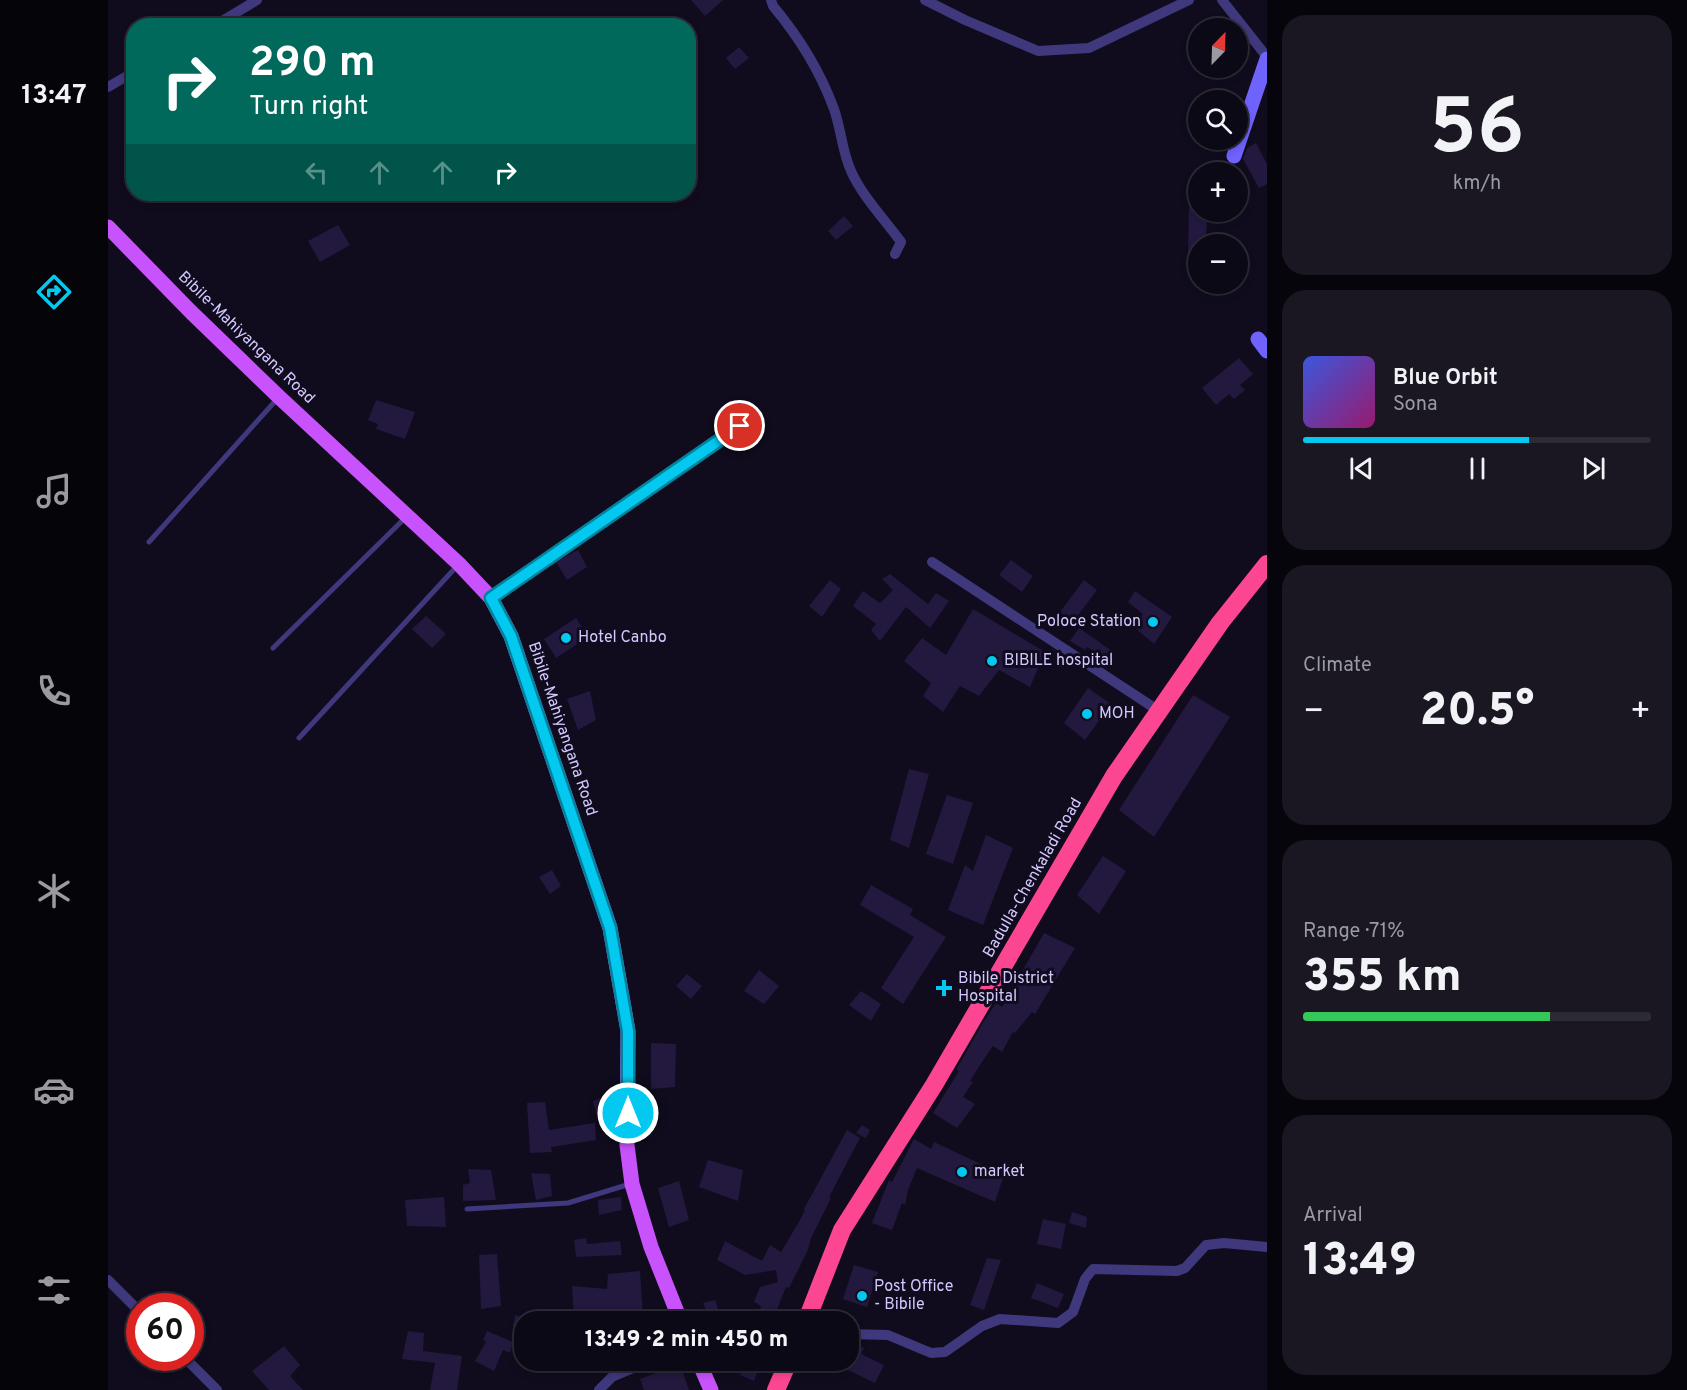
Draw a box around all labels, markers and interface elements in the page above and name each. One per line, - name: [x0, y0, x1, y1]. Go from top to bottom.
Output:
- north arrow: [1188, 18, 1248, 78]
- map controls: [1188, 18, 1248, 294]
- text: 290 m: [249, 38, 376, 91]
- icon: right: [150, 42, 228, 120]
- text: 13:47: [21, 79, 87, 113]
- text: 56: [1429, 82, 1525, 181]
- text: Turn right: [249, 90, 368, 124]
- button: search: [1188, 90, 1248, 150]
- icon: left: [300, 156, 333, 189]
- icon: ahead: [363, 156, 396, 189]
- icon: ahead: [426, 156, 459, 189]
- icon: right: [489, 156, 522, 189]
- button: +: [1188, 162, 1248, 222]
- text: km/h: [1453, 171, 1501, 197]
- button: −: [1188, 234, 1248, 294]
- street label: Bibile-Mahiyangana Road: [173, 267, 319, 409]
- icon: directions: [33, 271, 75, 313]
- text: Blue Orbit: [1393, 365, 1498, 392]
- text: Sona: [1393, 392, 1438, 418]
- pin: [714, 400, 765, 451]
- icon: arrive: [723, 409, 756, 442]
- icon: previous: [1345, 452, 1378, 485]
- icon: pause: [1461, 452, 1494, 485]
- icon: next: [1577, 452, 1610, 485]
- icon: music: [33, 470, 75, 512]
- place label: Poloce Station: [1037, 612, 1141, 632]
- marker: Poloce Station: [1146, 615, 1160, 629]
- place label: Hotel Canbo: [578, 628, 667, 648]
- marker: Hotel Canbo: [559, 631, 573, 645]
- street label: Bibile-Mahiyangana Road: [523, 639, 601, 819]
- place label: BIBILE hospital: [1004, 651, 1113, 671]
- text: Climate: [1303, 653, 1372, 679]
- marker: BIBILE hospital: [985, 654, 999, 668]
- icon: phone: [33, 670, 75, 712]
- text: 20.5°: [1420, 684, 1534, 741]
- text: −: [1303, 692, 1324, 734]
- text: +: [1630, 692, 1651, 734]
- place label: MOH: [1099, 704, 1135, 724]
- marker: MOH: [1080, 707, 1094, 721]
- street label: Badulla-Chenkaladi Road: [979, 795, 1087, 961]
- icon: climate: [33, 870, 75, 912]
- text: Range · 71%: [1303, 919, 1405, 945]
- text: 355 km: [1303, 950, 1462, 1007]
- place label: Bibile District Hospital: [958, 969, 1054, 1007]
- marker: Bibile District Hospital: [935, 979, 953, 997]
- icon: car: [33, 1069, 75, 1111]
- position arrow: [596, 1081, 660, 1145]
- place label: market: [974, 1162, 1025, 1182]
- marker: market: [955, 1165, 969, 1179]
- text: Arrival: [1303, 1203, 1363, 1229]
- text: 13:49: [1303, 1234, 1417, 1291]
- icon: filters: [33, 1269, 75, 1311]
- place label: Post Office - Bibile: [874, 1277, 953, 1315]
- marker: Post Office - Bibile: [855, 1289, 869, 1303]
- speed limit sign: 60: [126, 1293, 204, 1371]
- text: 13:49 · 2 min · 450 m: [585, 1327, 788, 1354]

